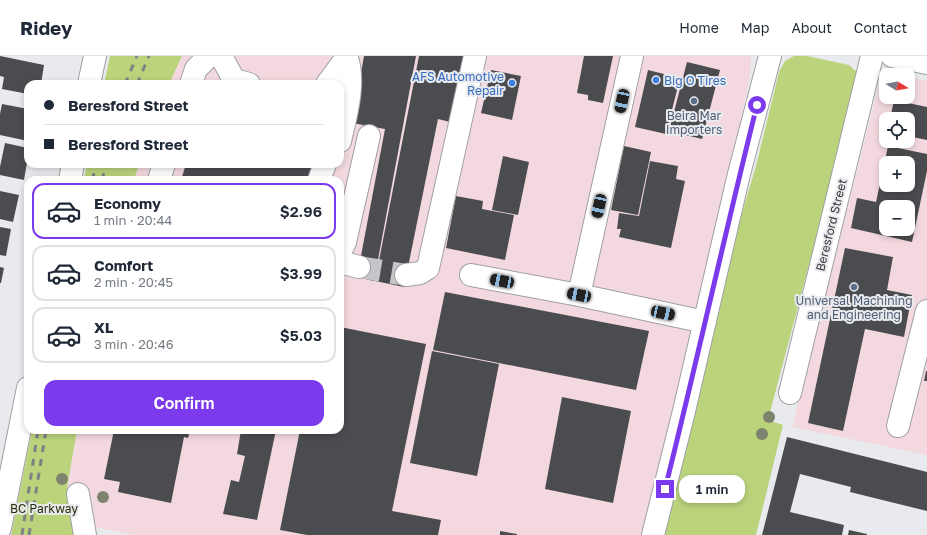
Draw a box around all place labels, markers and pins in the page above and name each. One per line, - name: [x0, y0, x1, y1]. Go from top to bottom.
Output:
- place label: AFS Automotive Repair: [412, 69, 504, 98]
- place label: Big O Tires: [664, 73, 726, 88]
- marker: Big O Tires: [651, 75, 661, 85]
- marker: AFS Automotive Repair: [507, 78, 517, 88]
- marker: Beira Mar Importers: [689, 96, 699, 106]
- place label: Beira Mar Importers: [666, 108, 722, 137]
- marker: Universal Machining and Engineering: [849, 282, 859, 292]
- place label: Universal Machining and Engineering: [795, 293, 913, 322]

